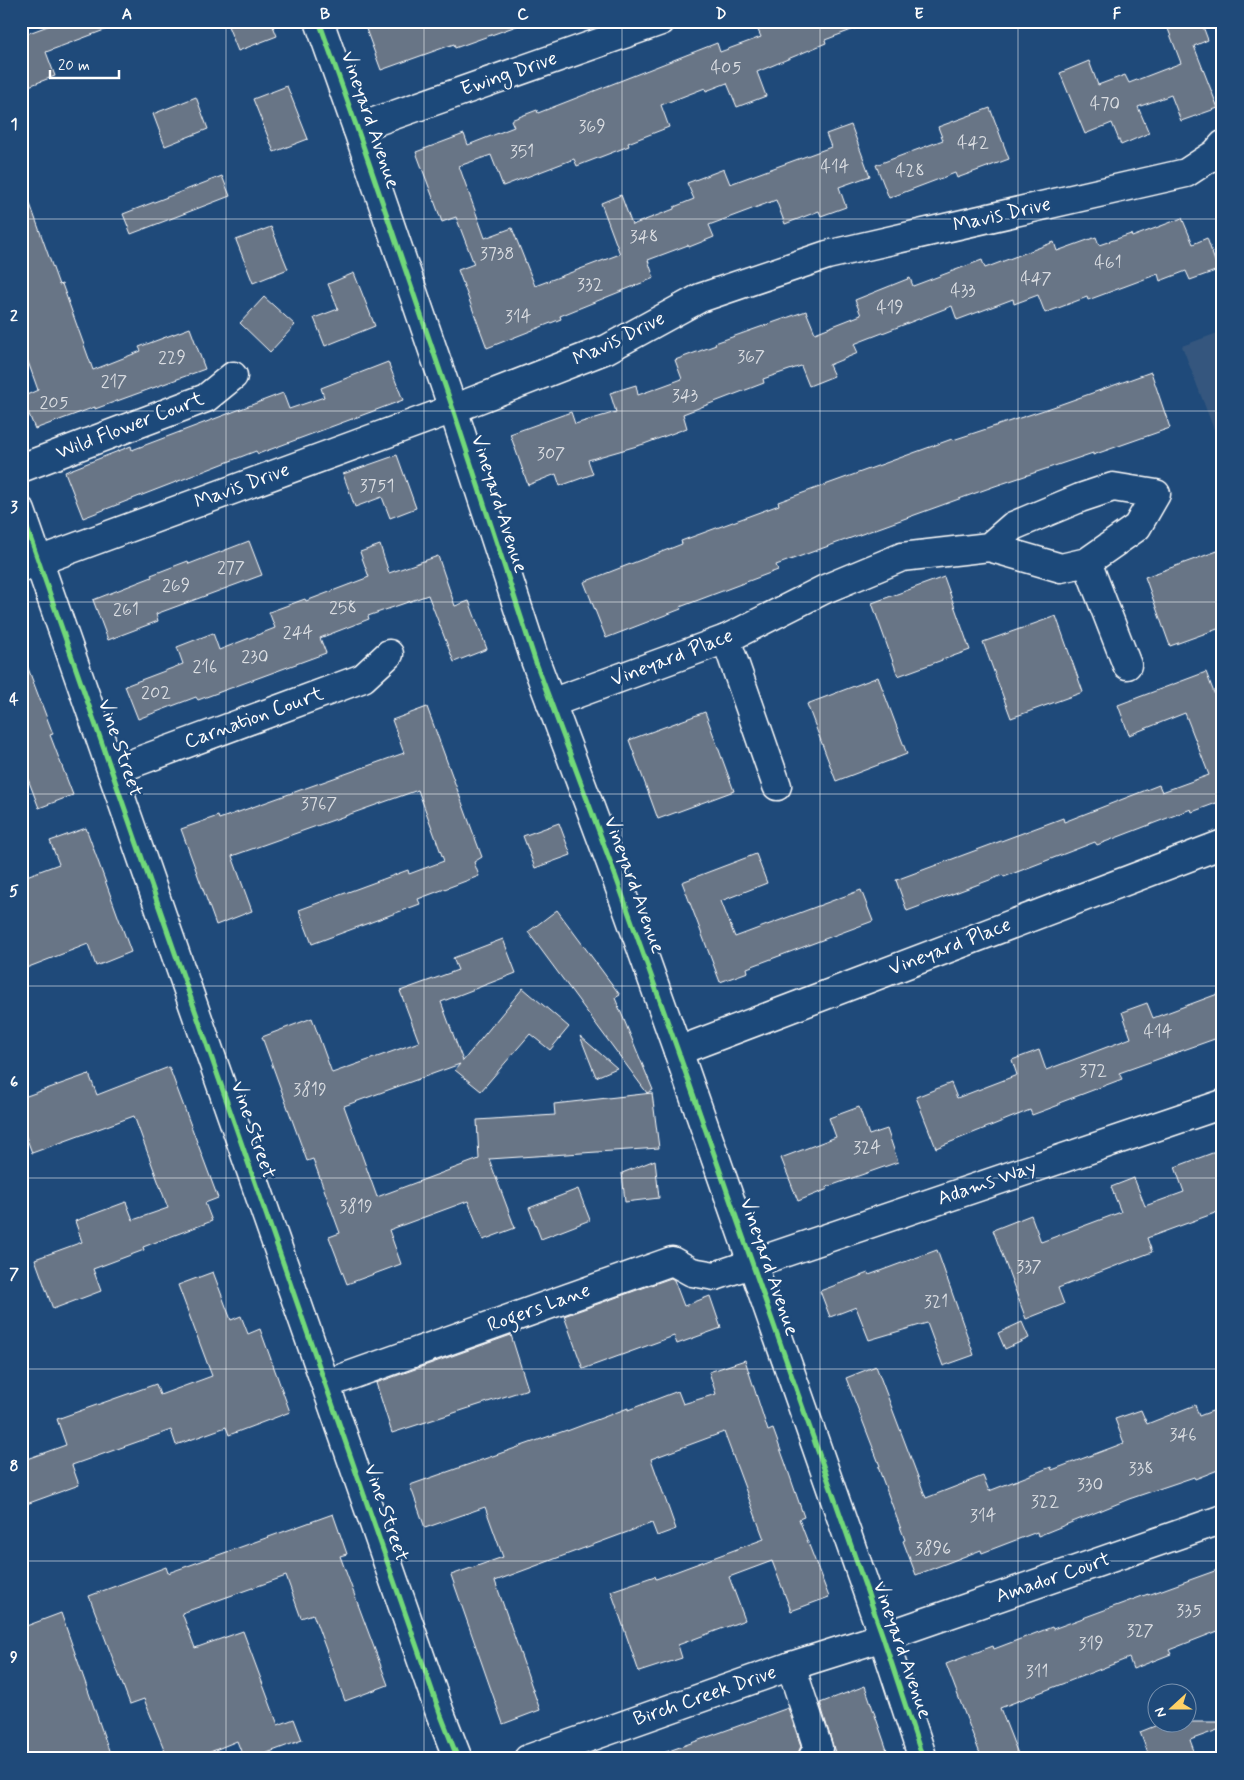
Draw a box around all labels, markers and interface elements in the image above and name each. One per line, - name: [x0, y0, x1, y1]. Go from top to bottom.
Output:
- text: A: [122, 4, 132, 25]
- text: B: [320, 4, 330, 25]
- text: C: [517, 4, 529, 25]
- text: D: [715, 4, 727, 25]
- text: E: [914, 4, 924, 25]
- text: F: [1113, 4, 1122, 25]
- street label: Ewing Drive: [457, 45, 561, 104]
- scale bar: [50, 48, 119, 80]
- street label: Vineyard Avenue: [334, 48, 406, 193]
- text: 20 m: [58, 56, 90, 76]
- house number: 405: [711, 56, 741, 80]
- house number: 470: [1090, 92, 1120, 116]
- text: 1: [10, 114, 18, 135]
- house number: 369: [578, 115, 606, 139]
- house number: 442: [957, 131, 989, 155]
- house number: 351: [510, 140, 534, 164]
- house number: 414: [821, 155, 850, 179]
- house number: 428: [895, 159, 925, 183]
- street label: Mavis Drive: [950, 191, 1054, 239]
- house number: 348: [630, 225, 658, 249]
- house number: 3738: [480, 242, 514, 266]
- house number: 461: [1094, 251, 1122, 275]
- house number: 447: [1020, 267, 1052, 291]
- house number: 332: [577, 273, 604, 297]
- house number: 433: [950, 279, 976, 303]
- house number: 419: [876, 296, 904, 320]
- house number: 314: [505, 305, 532, 329]
- street label: Mavis Drive: [568, 305, 670, 373]
- text: 2: [10, 306, 18, 327]
- house number: 367: [737, 345, 765, 369]
- house number: 229: [158, 346, 186, 370]
- house number: 217: [101, 370, 127, 394]
- house number: 343: [672, 384, 698, 408]
- street label: Wild Flower Court: [52, 385, 208, 467]
- house number: 205: [39, 391, 69, 415]
- street label: Vineyard Avenue: [464, 431, 534, 577]
- house number: 307: [537, 442, 565, 466]
- street label: Mavis Drive: [191, 456, 293, 516]
- house number: 3751: [359, 474, 395, 498]
- text: 3: [10, 497, 18, 518]
- house number: 277: [217, 556, 245, 580]
- house number: 269: [162, 574, 190, 598]
- house number: 258: [329, 596, 357, 620]
- house number: 261: [113, 598, 139, 622]
- house number: 244: [283, 621, 314, 645]
- street label: Vineyard Place: [607, 622, 737, 694]
- house number: 230: [241, 645, 269, 669]
- house number: 216: [192, 655, 218, 679]
- street label: Carnation Court: [181, 680, 328, 756]
- house number: 202: [141, 681, 171, 705]
- text: 4: [9, 689, 19, 710]
- street label: Vine Street: [91, 696, 149, 800]
- house number: 3767: [301, 792, 337, 816]
- street label: Vineyard Avenue: [597, 813, 671, 957]
- text: 5: [9, 881, 19, 902]
- street label: Vineyard Place: [885, 911, 1015, 983]
- house number: 414: [1144, 1020, 1173, 1044]
- house number: 372: [1079, 1059, 1107, 1083]
- text: 6: [10, 1072, 18, 1093]
- street label: Vine Street: [224, 1078, 282, 1182]
- house number: 3819: [293, 1078, 327, 1102]
- house number: 324: [853, 1136, 882, 1160]
- street label: Adams Way: [934, 1153, 1040, 1213]
- house number: 3819: [339, 1195, 373, 1219]
- street label: Vineyard Avenue: [733, 1195, 805, 1340]
- house number: 337: [1016, 1255, 1042, 1279]
- text: 7: [9, 1264, 19, 1285]
- street label: Rogers Lane: [484, 1277, 595, 1341]
- house number: 321: [924, 1290, 948, 1314]
- house number: 346: [1169, 1423, 1197, 1447]
- text: 8: [9, 1456, 19, 1477]
- house number: 338: [1128, 1457, 1154, 1481]
- street label: Vine Street: [357, 1461, 415, 1565]
- house number: 330: [1077, 1473, 1103, 1497]
- house number: 322: [1031, 1490, 1059, 1514]
- house number: 314: [970, 1504, 997, 1528]
- house number: 3896: [915, 1537, 951, 1561]
- street label: Amador Court: [992, 1546, 1114, 1610]
- street label: Vineyard Avenue: [866, 1578, 938, 1723]
- house number: 335: [1176, 1599, 1202, 1623]
- house number: 327: [1126, 1619, 1154, 1643]
- house number: 319: [1078, 1632, 1104, 1656]
- text: 9: [10, 1647, 18, 1668]
- street label: Birch Creek Drive: [630, 1659, 780, 1733]
- house number: 311: [1026, 1660, 1048, 1684]
- north arrow: [1146, 1682, 1196, 1732]
- text: N: [1151, 1705, 1171, 1720]

